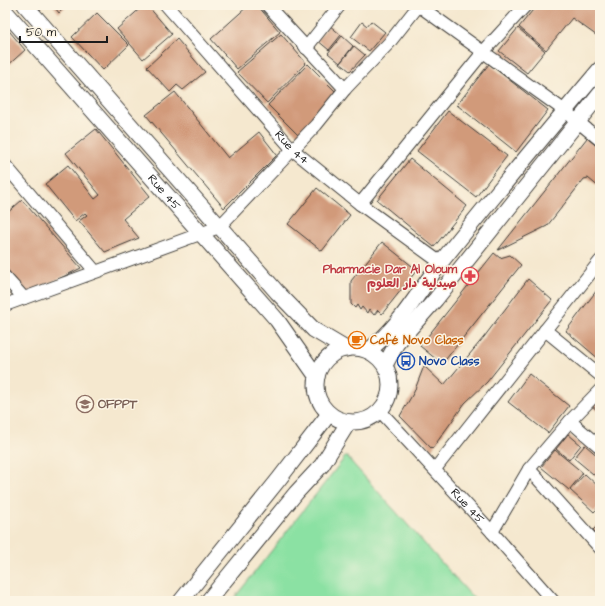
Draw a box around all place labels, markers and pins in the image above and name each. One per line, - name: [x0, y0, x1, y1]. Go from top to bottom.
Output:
- place label: Pharmacie Dar Al Oloum صيدلية دار العلوم: [323, 261, 458, 292]
- pharmacy icon: Pharmacie Dar Al Oloum صيدلية دار العلوم: [460, 266, 480, 286]
- cafe icon: Café Novo Class: [347, 330, 367, 350]
- place label: Café Novo Class: [370, 332, 464, 349]
- bus stop icon: Novo Class: [396, 351, 416, 371]
- place label: Novo Class: [419, 353, 480, 370]
- school or university icon: OFPPT: [75, 394, 95, 414]
- place label: OFPPT: [98, 396, 138, 413]

